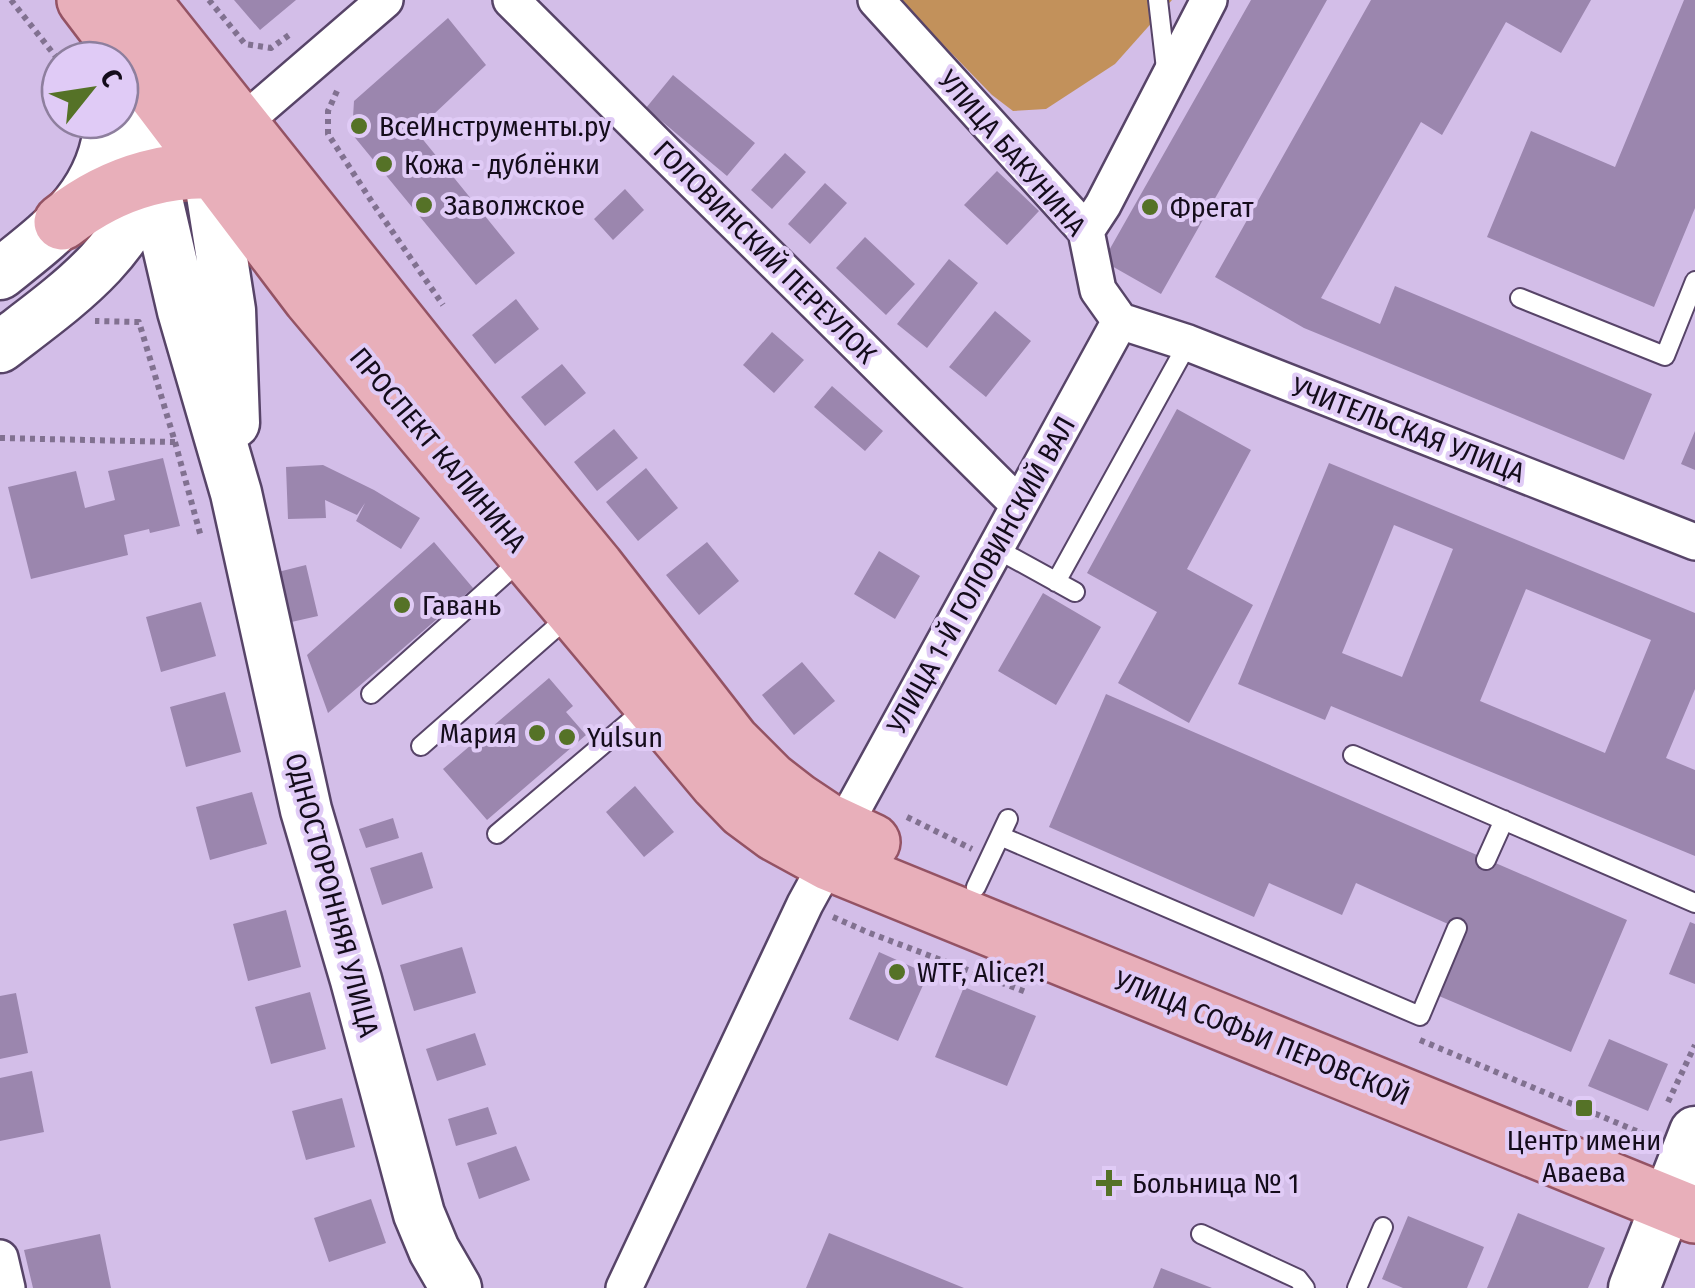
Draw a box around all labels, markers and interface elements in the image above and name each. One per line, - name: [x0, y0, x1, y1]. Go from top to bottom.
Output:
- north arrow: [40, 40, 140, 140]
- text: С: [93, 63, 129, 93]
- street label: УЛИЦА БАКУНИНА: [931, 63, 1093, 243]
- place label: ВсеИнструменты.ру: [379, 110, 612, 143]
- marker: ВсеИнструменты.ру: [348, 115, 370, 137]
- street label: ГОЛОВИНСКИЙ ПЕРЕУЛОК: [647, 134, 883, 370]
- place label: Кожа - дублёнки: [404, 148, 600, 181]
- marker: Кожа - дублёнки: [373, 153, 395, 175]
- place label: Заволжское: [444, 189, 585, 222]
- place label: Фрегат: [1170, 191, 1254, 224]
- marker: Заволжское: [413, 194, 435, 216]
- marker: Фрегат: [1139, 196, 1161, 218]
- street label: ПРОСПЕКТ КАЛИНИНА: [343, 341, 533, 559]
- street label: УЧИТЕЛЬСКАЯ УЛИЦА: [1286, 370, 1529, 490]
- street label: УЛИЦА 1-Й ГОЛОВИНСКИЙ ВАЛ: [879, 411, 1082, 740]
- place label: Гавань: [422, 589, 501, 622]
- marker: Гавань: [391, 594, 413, 616]
- place label: Мария: [440, 717, 517, 750]
- place label: Yulsun: [587, 721, 663, 754]
- marker: Мария: [526, 722, 548, 744]
- marker: Yulsun: [556, 726, 578, 748]
- street label: ОДНОСТОРОННЯЯ УЛИЦА: [278, 749, 386, 1041]
- place label: WTF, Alice?!: [917, 956, 1045, 989]
- marker: WTF, Alice?!: [886, 961, 908, 983]
- street label: УЛИЦА СОФЬИ ПЕРОВСКОЙ: [1109, 963, 1415, 1112]
- marker: Центр имени Аваева: [1573, 1097, 1595, 1119]
- place label: Центр имени Аваева: [1507, 1124, 1661, 1189]
- place label: Больница № 1: [1132, 1167, 1299, 1200]
- marker: Больница № 1: [1096, 1170, 1122, 1196]

